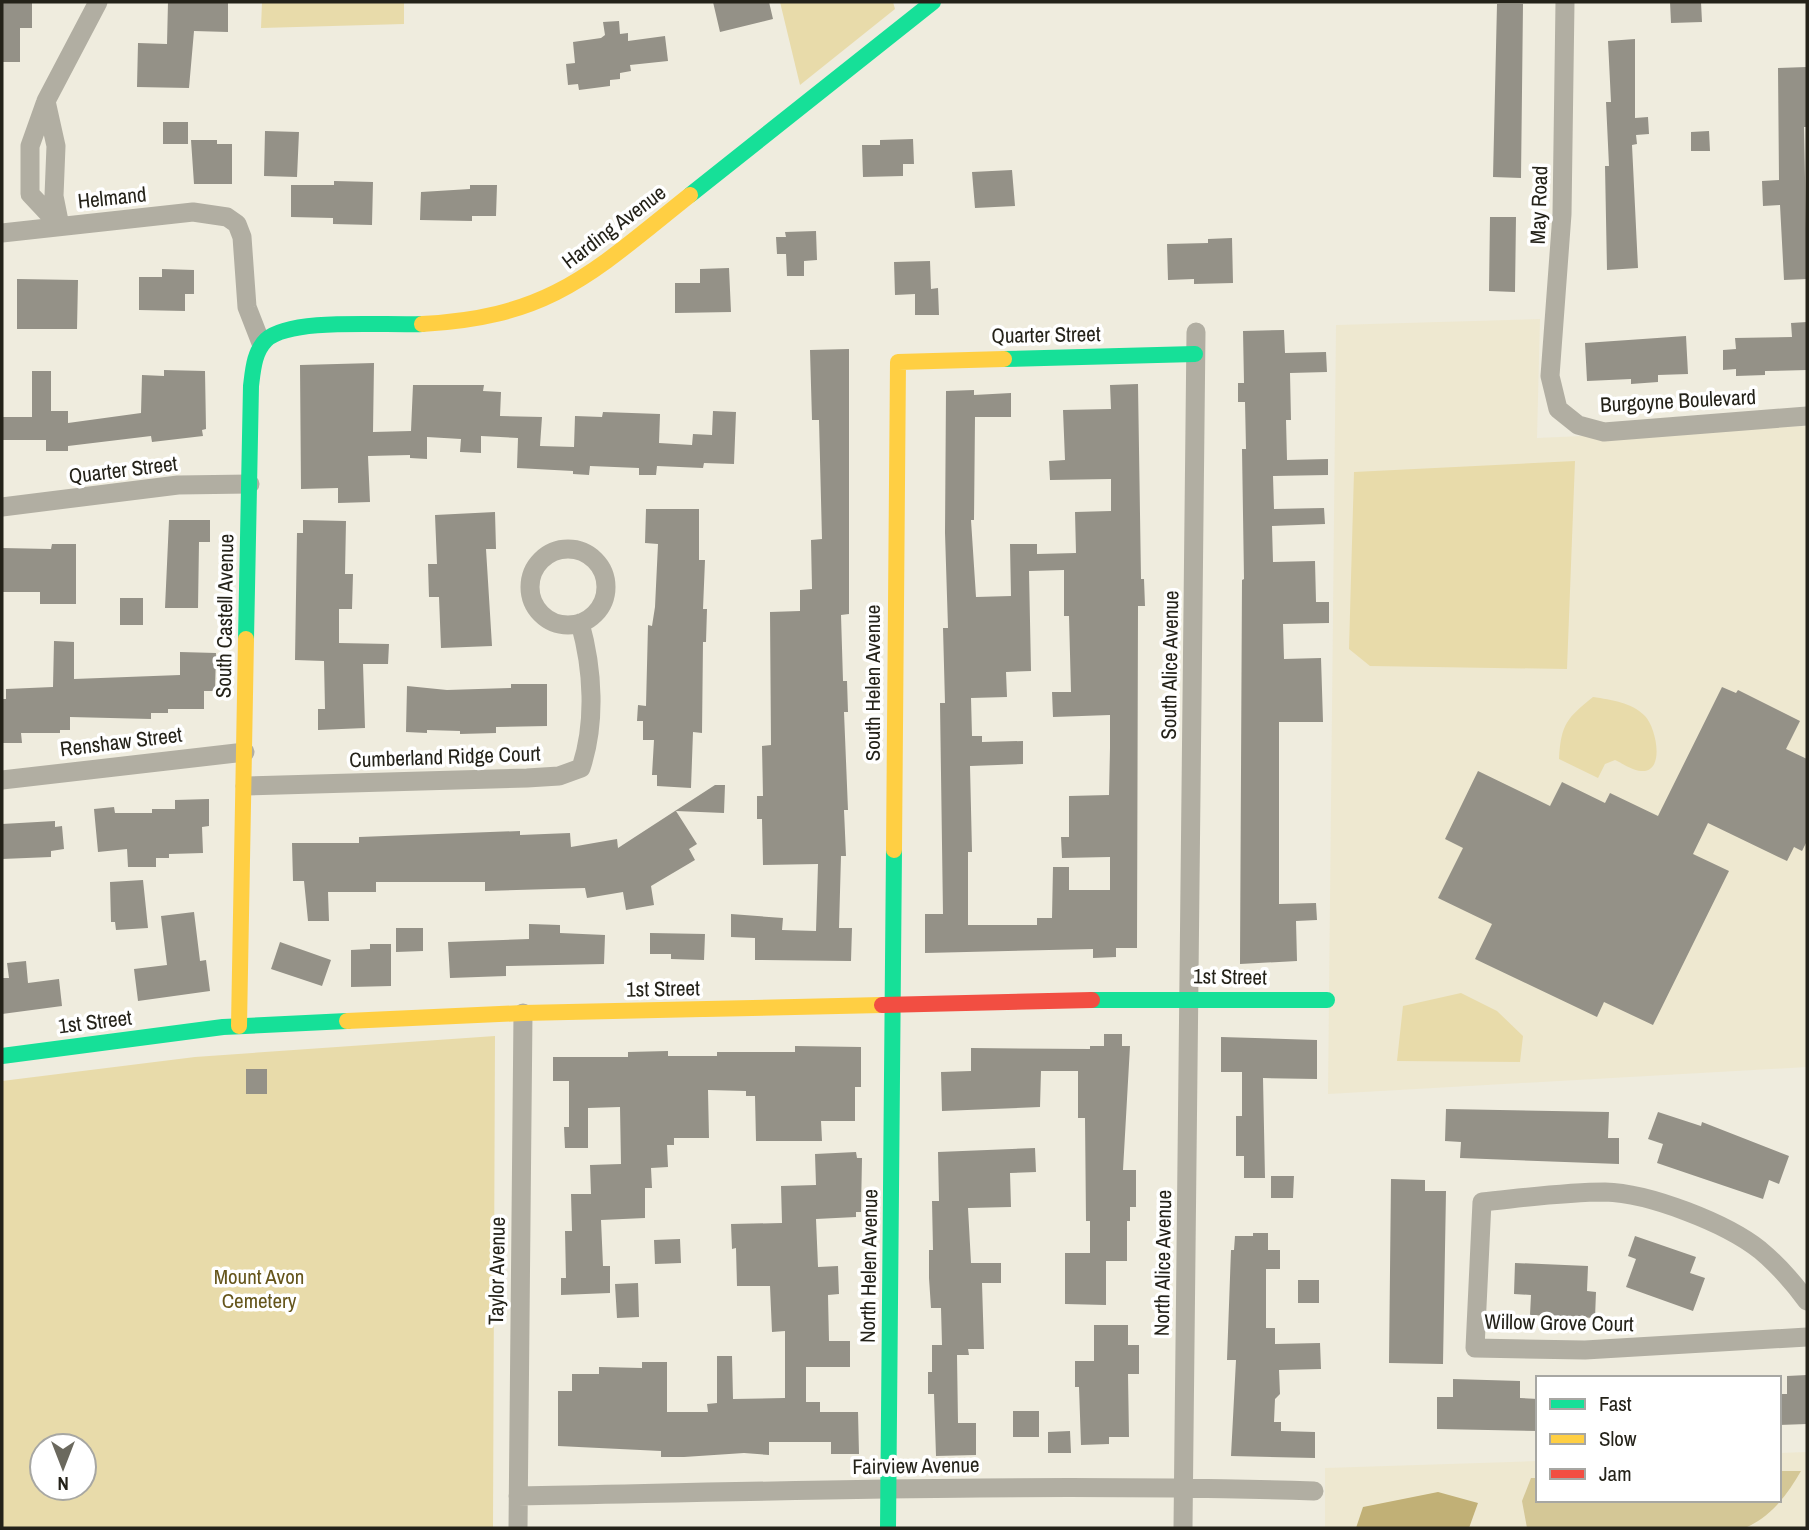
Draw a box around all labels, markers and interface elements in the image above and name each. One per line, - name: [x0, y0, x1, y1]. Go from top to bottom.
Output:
- street label: May Road: [1523, 165, 1554, 245]
- street label: Harding Avenue: [556, 178, 672, 275]
- street label: Helmand: [76, 179, 148, 216]
- street label: Quarter Street: [991, 319, 1101, 350]
- street label: Burgoyne Boulevard: [1599, 382, 1757, 419]
- street label: Quarter Street: [67, 448, 179, 491]
- street label: South Castell Avenue: [209, 534, 240, 698]
- street label: South Alice Avenue: [1154, 590, 1185, 740]
- street label: South Helen Avenue: [858, 605, 887, 761]
- street label: Renshaw Street: [58, 720, 184, 763]
- street label: Cumberland Ridge Court: [349, 739, 541, 774]
- street label: 1st Street: [1193, 961, 1267, 992]
- street label: 1st Street: [626, 973, 700, 1004]
- street label: 1st Street: [57, 1003, 133, 1040]
- street label: North Helen Avenue: [853, 1189, 884, 1343]
- street label: North Alice Avenue: [1147, 1190, 1178, 1336]
- street label: Taylor Avenue: [481, 1217, 512, 1325]
- park label: Mount Avon Cemetery: [214, 1262, 304, 1315]
- street label: Willow Grove Court: [1484, 1307, 1634, 1338]
- legend: [1536, 1376, 1781, 1502]
- text: Fast: [1599, 1389, 1632, 1418]
- text: Slow: [1599, 1424, 1637, 1453]
- north arrow: [28, 1432, 98, 1502]
- street label: Fairview Avenue: [852, 1450, 980, 1481]
- text: Jam: [1599, 1459, 1632, 1488]
- text: N: [57, 1471, 69, 1497]

